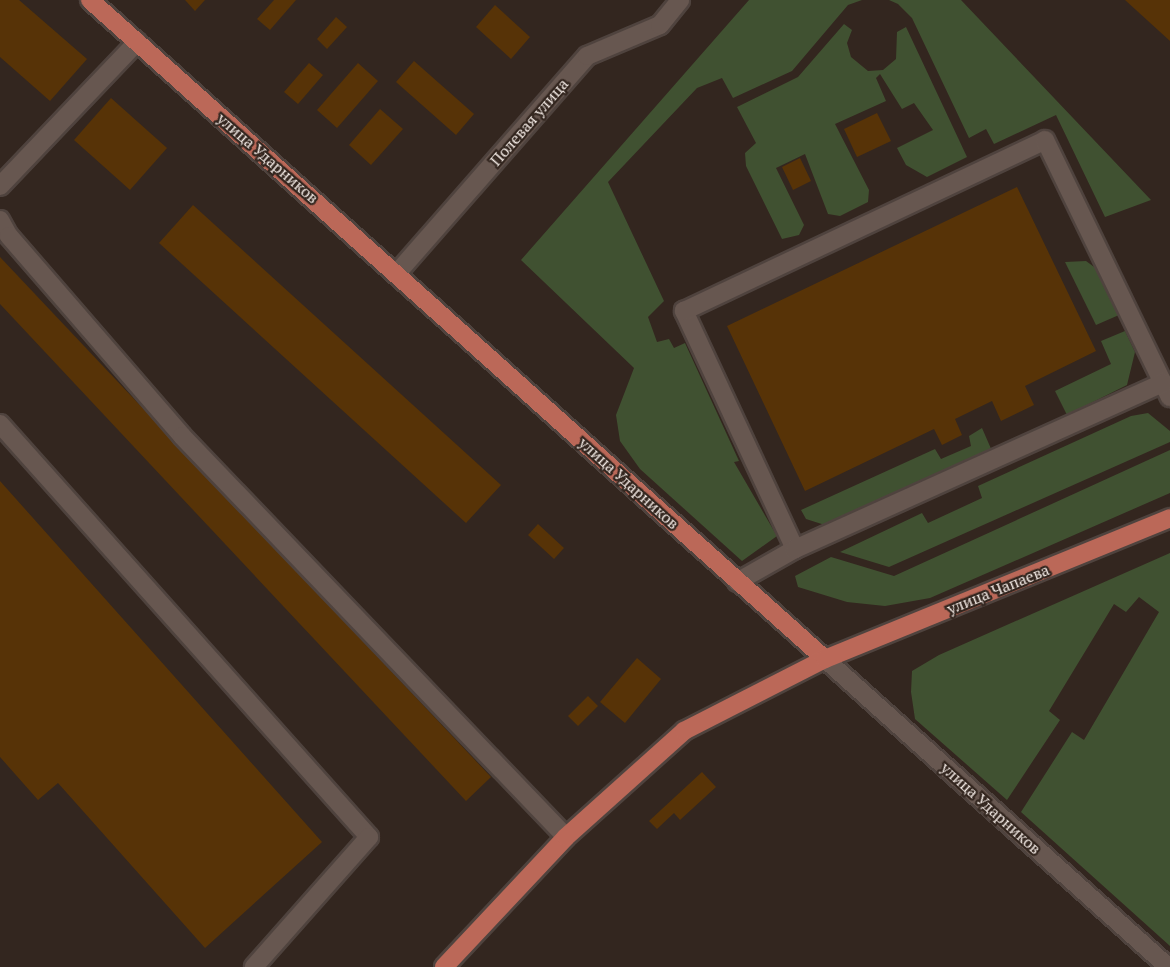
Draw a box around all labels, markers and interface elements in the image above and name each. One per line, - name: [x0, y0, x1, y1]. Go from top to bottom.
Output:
- street label: Полевая улица: [486, 74, 572, 170]
- street label: улица Ударников: [213, 109, 323, 207]
- street label: улица Ударников: [575, 433, 683, 533]
- street label: улица Чапаева: [944, 560, 1052, 618]
- street label: улица Ударников: [937, 758, 1045, 858]

